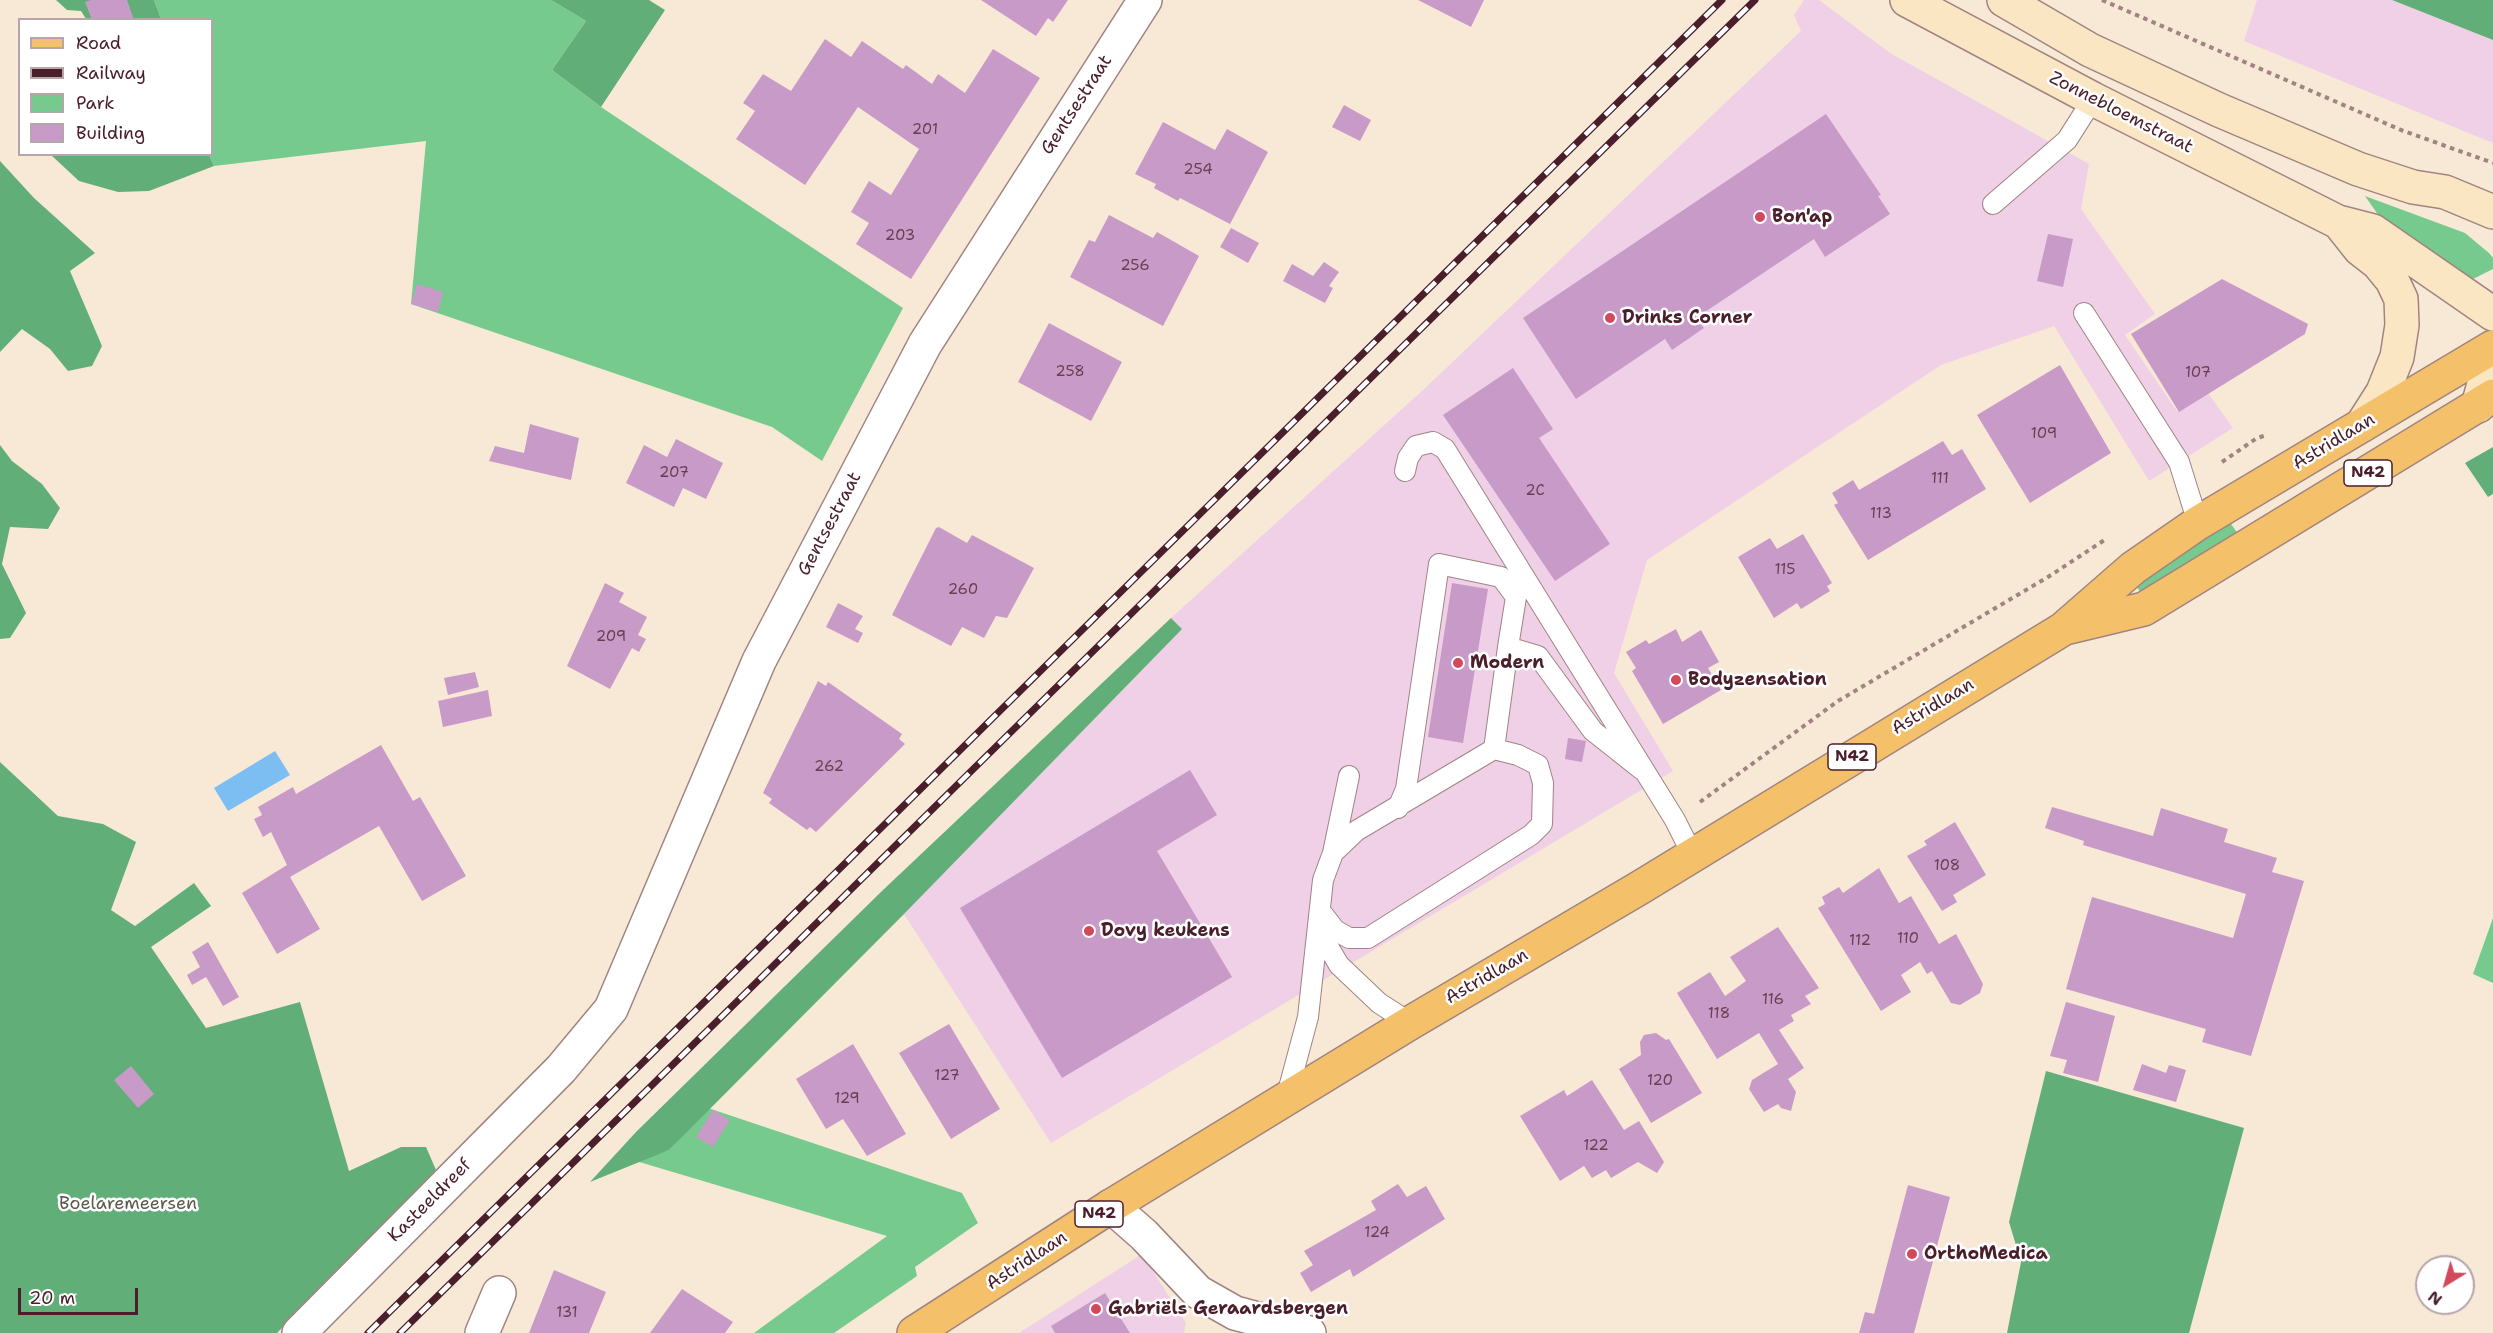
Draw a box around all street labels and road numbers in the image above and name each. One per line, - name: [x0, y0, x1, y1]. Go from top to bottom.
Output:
- street label: Gentsestraat: [1037, 51, 1117, 159]
- street label: Zonnebloemstraat: [2045, 67, 2197, 159]
- street label: Astridlaan: [2289, 409, 2379, 475]
- road number: N42: [2344, 460, 2392, 486]
- street label: Gentsestraat: [794, 468, 866, 580]
- street label: Astridlaan: [1888, 674, 1978, 740]
- road number: N42: [1828, 744, 1876, 770]
- street label: Astridlaan: [1442, 945, 1532, 1009]
- street label: Kasteeldreef: [384, 1155, 476, 1247]
- road number: N42: [1075, 1201, 1123, 1227]
- street label: Astridlaan: [983, 1227, 1071, 1295]

